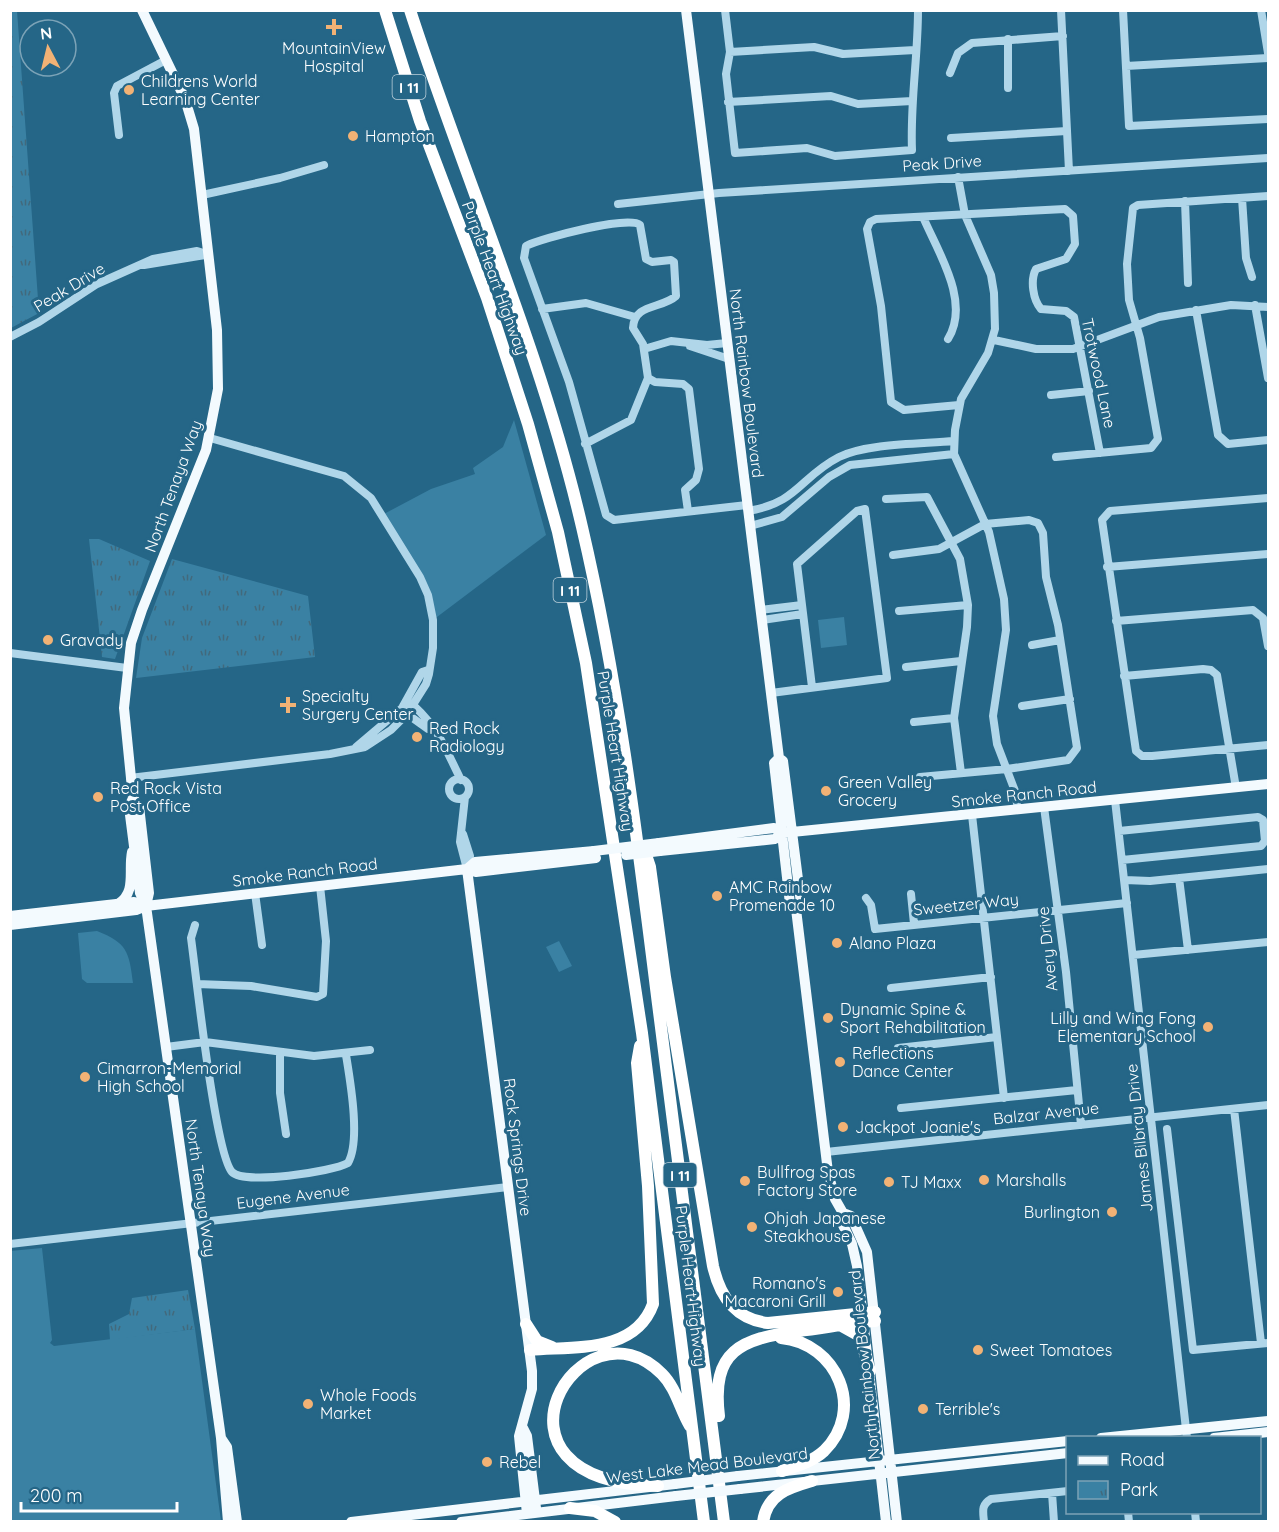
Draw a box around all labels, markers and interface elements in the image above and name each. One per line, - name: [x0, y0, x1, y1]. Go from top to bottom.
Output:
- north arrow: [18, 18, 78, 78]
- marker: MountainView Hospital: [325, 18, 343, 36]
- text: N: [39, 22, 53, 44]
- place label: MountainView Hospital: [282, 38, 386, 76]
- place label: Childrens World Learning Center: [141, 71, 260, 109]
- road number: I 11: [392, 75, 426, 99]
- marker: Childrens World Learning Center: [122, 83, 136, 97]
- place label: Hampton: [365, 126, 435, 146]
- marker: Hampton: [346, 129, 360, 143]
- street label: Peak Drive: [902, 150, 982, 176]
- street label: Purple Heart Highway: [458, 198, 532, 358]
- street label: Peak Drive: [30, 258, 108, 316]
- street label: North Rainbow Boulevard: [725, 287, 769, 479]
- street label: Trotwood Lane: [1078, 316, 1120, 430]
- street label: North Tenaya Way: [140, 417, 206, 555]
- road number: I 11: [554, 578, 586, 602]
- place label: Gravady: [60, 630, 124, 650]
- marker: Gravady: [41, 633, 55, 647]
- street label: Purple Heart Highway: [593, 669, 639, 833]
- place label: Specialty Surgery Center: [302, 686, 414, 724]
- marker: Specialty Surgery Center: [279, 696, 297, 714]
- place label: Red Rock Radiology: [429, 718, 505, 756]
- marker: Red Rock Radiology: [410, 730, 424, 744]
- place label: Green Valley Grocery: [838, 772, 932, 810]
- street label: Smoke Ranch Road: [950, 776, 1098, 812]
- place label: Red Rock Vista Post Office: [110, 778, 222, 816]
- marker: Green Valley Grocery: [819, 784, 833, 798]
- marker: Red Rock Vista Post Office: [91, 790, 105, 804]
- street label: Smoke Ranch Road: [231, 853, 379, 891]
- place label: AMC Rainbow Promenade 10: [729, 877, 835, 915]
- marker: AMC Rainbow Promenade 10: [710, 889, 724, 903]
- street label: Sweetzer Way: [912, 889, 1020, 919]
- street label: Avery Drive: [1033, 905, 1061, 993]
- place label: Alano Plaza: [849, 933, 936, 953]
- marker: Alano Plaza: [830, 936, 844, 950]
- place label: Dynamic Spine & Sport Rehabilitation: [840, 999, 986, 1037]
- place label: Lilly and Wing Fong Elementary School: [1050, 1008, 1196, 1046]
- marker: Dynamic Spine & Sport Rehabilitation: [821, 1011, 835, 1025]
- marker: Lilly and Wing Fong Elementary School: [1201, 1020, 1215, 1034]
- place label: Reflections Dance Center: [852, 1043, 953, 1081]
- marker: Reflections Dance Center: [833, 1055, 847, 1069]
- place label: Cimarron-Memorial High School: [97, 1058, 242, 1096]
- street label: James Bilbray Drive: [1121, 1063, 1157, 1213]
- marker: Cimarron-Memorial High School: [78, 1070, 92, 1084]
- street label: Rock Springs Drive: [500, 1077, 536, 1217]
- street label: Balzar Avenue: [992, 1097, 1100, 1129]
- place label: Jackpot Joanie's: [855, 1117, 981, 1137]
- street label: North Tenaya Way: [181, 1118, 221, 1258]
- marker: Jackpot Joanie's: [836, 1120, 850, 1134]
- place label: Bullfrog Spas Factory Store: [757, 1162, 857, 1200]
- road number: I 11: [664, 1163, 696, 1187]
- place label: Marshalls: [996, 1170, 1066, 1190]
- place label: TJ Maxx: [901, 1172, 962, 1192]
- marker: Marshalls: [977, 1173, 991, 1187]
- marker: Bullfrog Spas Factory Store: [738, 1174, 752, 1188]
- marker: TJ Maxx: [882, 1175, 896, 1189]
- street label: Eugene Avenue: [235, 1179, 351, 1213]
- place label: Burlington: [1024, 1202, 1100, 1222]
- street label: Purple Heart Highway: [671, 1204, 711, 1368]
- marker: Burlington: [1105, 1205, 1119, 1219]
- place label: Ohjah Japanese Steakhouse: [764, 1208, 886, 1246]
- marker: Ohjah Japanese Steakhouse: [745, 1220, 759, 1234]
- street label: North Rainbow Boulevard: [844, 1269, 884, 1461]
- place label: Romano's Macaroni Grill: [725, 1273, 826, 1311]
- marker: Romano's Macaroni Grill: [831, 1285, 845, 1299]
- place label: Sweet Tomatoes: [990, 1340, 1112, 1360]
- marker: Sweet Tomatoes: [971, 1343, 985, 1357]
- place label: Whole Foods Market: [320, 1385, 416, 1423]
- marker: Whole Foods Market: [301, 1397, 315, 1411]
- place label: Terrible's: [935, 1399, 1000, 1419]
- marker: Terrible's: [916, 1402, 930, 1416]
- legend: [1066, 1436, 1261, 1514]
- street label: West Lake Mead Boulevard: [605, 1443, 809, 1487]
- text: Road: [1120, 1448, 1165, 1471]
- place label: Rebel: [499, 1452, 541, 1472]
- marker: Rebel: [480, 1455, 494, 1469]
- scale bar: [21, 1475, 177, 1513]
- text: Park: [1120, 1478, 1158, 1501]
- text: 200 m: [30, 1484, 83, 1507]

